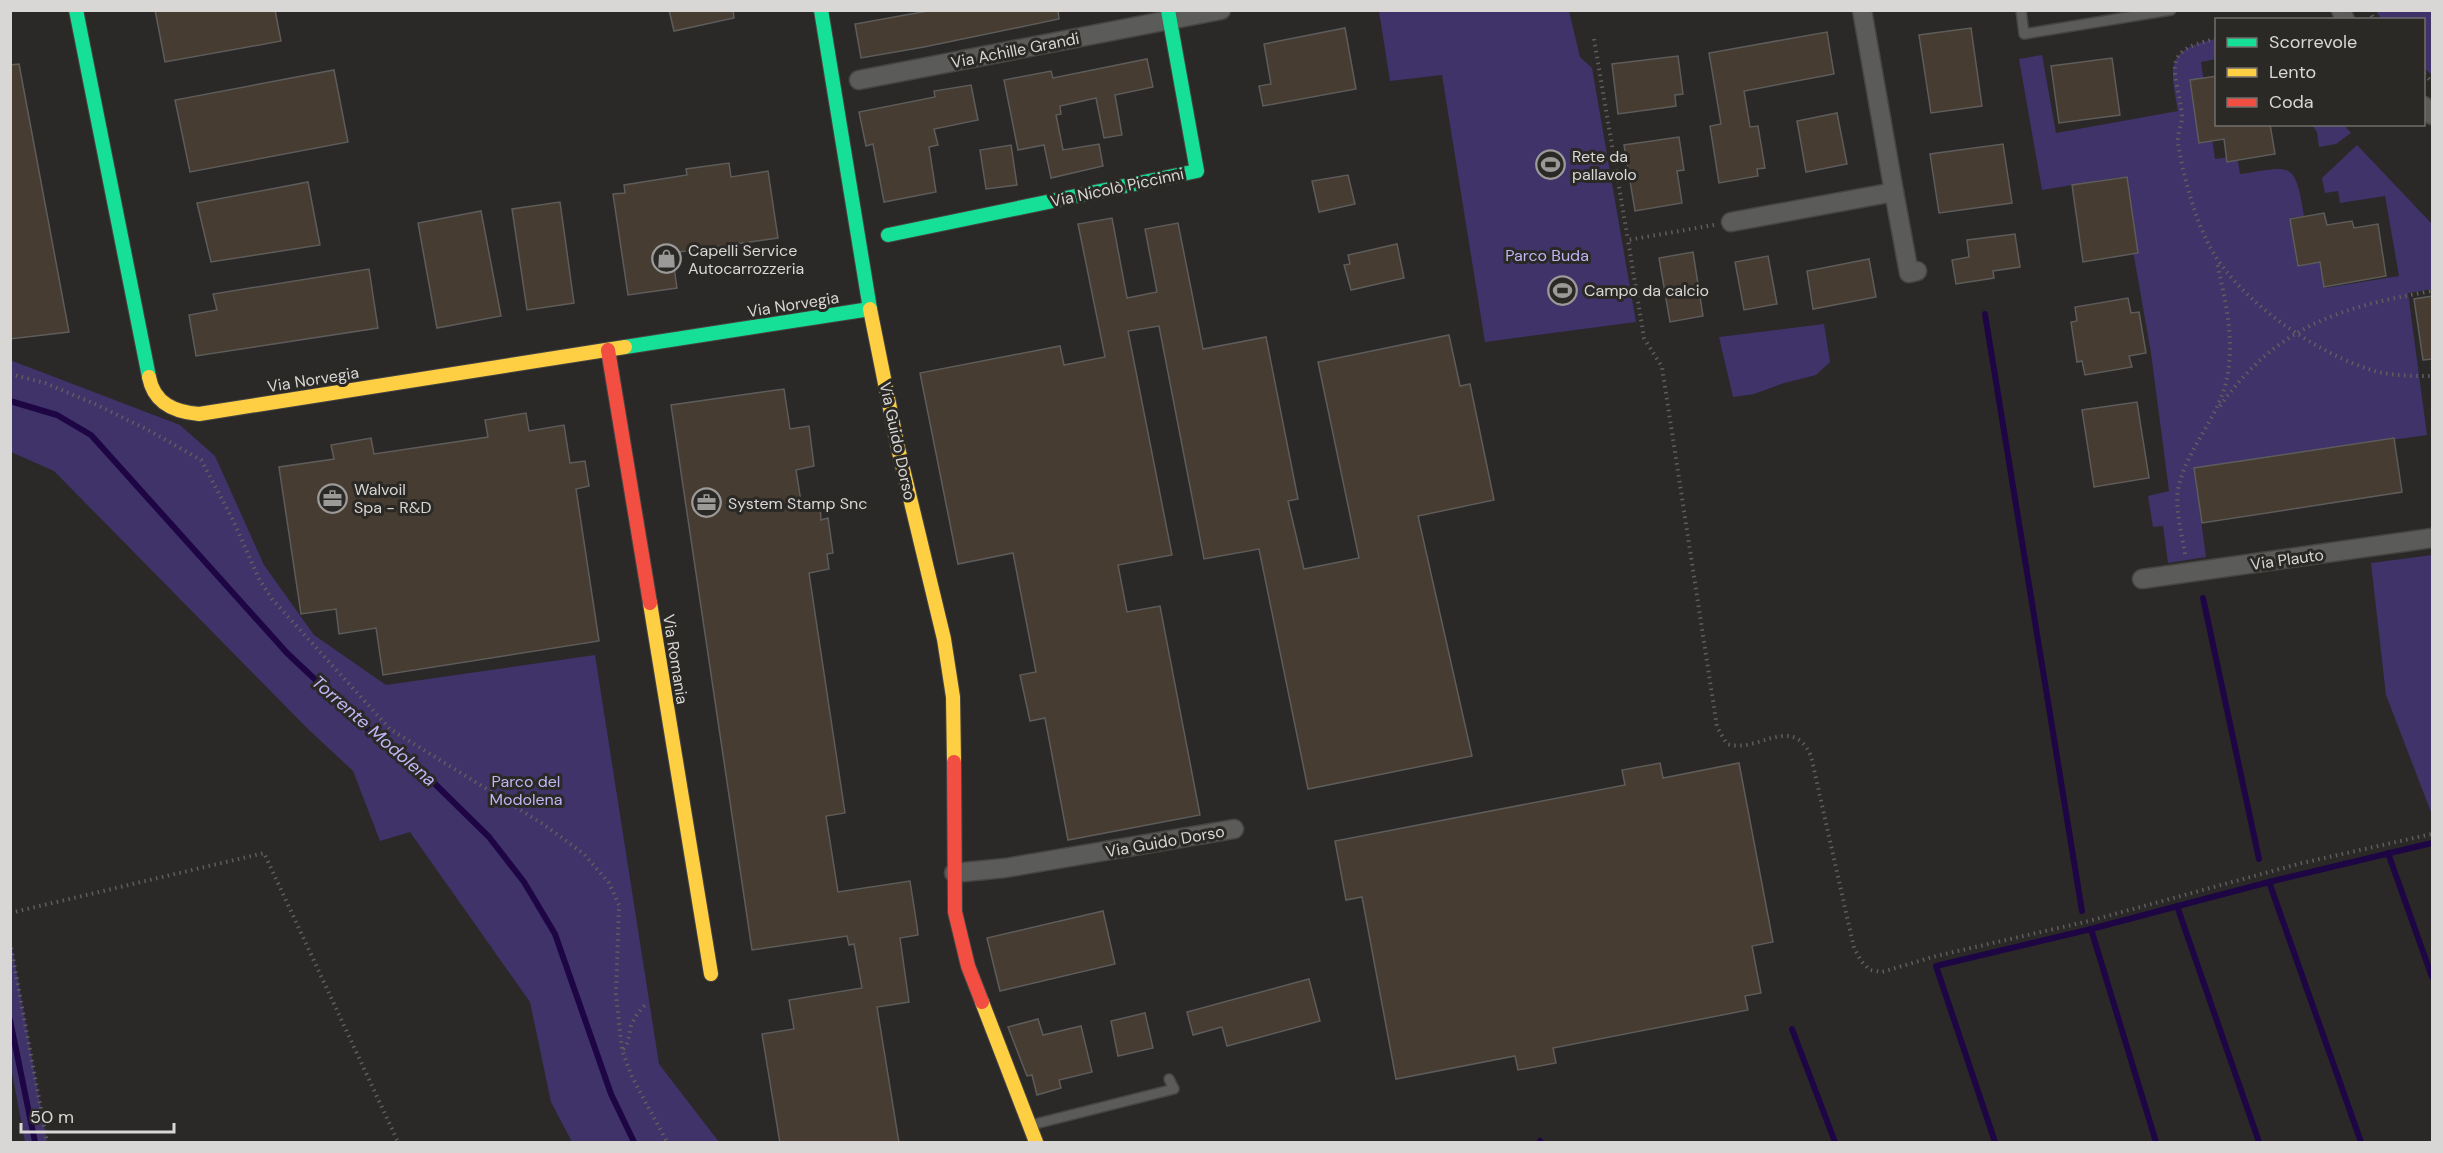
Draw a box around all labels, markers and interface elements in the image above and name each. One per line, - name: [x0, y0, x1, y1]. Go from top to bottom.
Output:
- legend: [2215, 18, 2425, 126]
- street label: Via Achille Grandi: [949, 28, 1081, 73]
- text: Scorrevole: [2269, 30, 2357, 54]
- text: Lento: [2269, 60, 2316, 84]
- text: Coda: [2269, 90, 2314, 114]
- place label: Rete da pallavolo: [1572, 146, 1637, 185]
- sports icon: Rete da pallavolo: [1535, 149, 1567, 181]
- street label: Via Nicolò Piccinni: [1048, 163, 1186, 212]
- place label: Capelli Service Autocarrozzeria: [688, 240, 804, 279]
- shop icon: Capelli Service Autocarrozzeria: [651, 243, 683, 275]
- park label: Parco Buda: [1505, 245, 1589, 266]
- sports icon: Campo da calcio: [1547, 274, 1579, 306]
- place label: Campo da calcio: [1584, 280, 1709, 301]
- street label: Via Norvegia: [746, 287, 840, 322]
- street label: Via Norvegia: [266, 362, 360, 397]
- street label: Via Guido Dorso: [875, 380, 920, 502]
- place label: Walvoil Spa - R&D: [354, 479, 431, 518]
- office icon: Walvoil Spa - R&D: [317, 482, 349, 514]
- office icon: System Stamp Snc: [691, 487, 723, 519]
- place label: System Stamp Snc: [728, 493, 867, 514]
- street label: Via Plauto: [2249, 544, 2325, 575]
- street label: Via Romania: [658, 613, 693, 706]
- water label: Torrente Modolena: [307, 670, 441, 792]
- park label: Parco del Modolena: [489, 771, 563, 810]
- street label: Via Guido Dorso: [1104, 821, 1226, 862]
- scale bar: [21, 1096, 174, 1134]
- text: 50 m: [30, 1105, 74, 1129]

